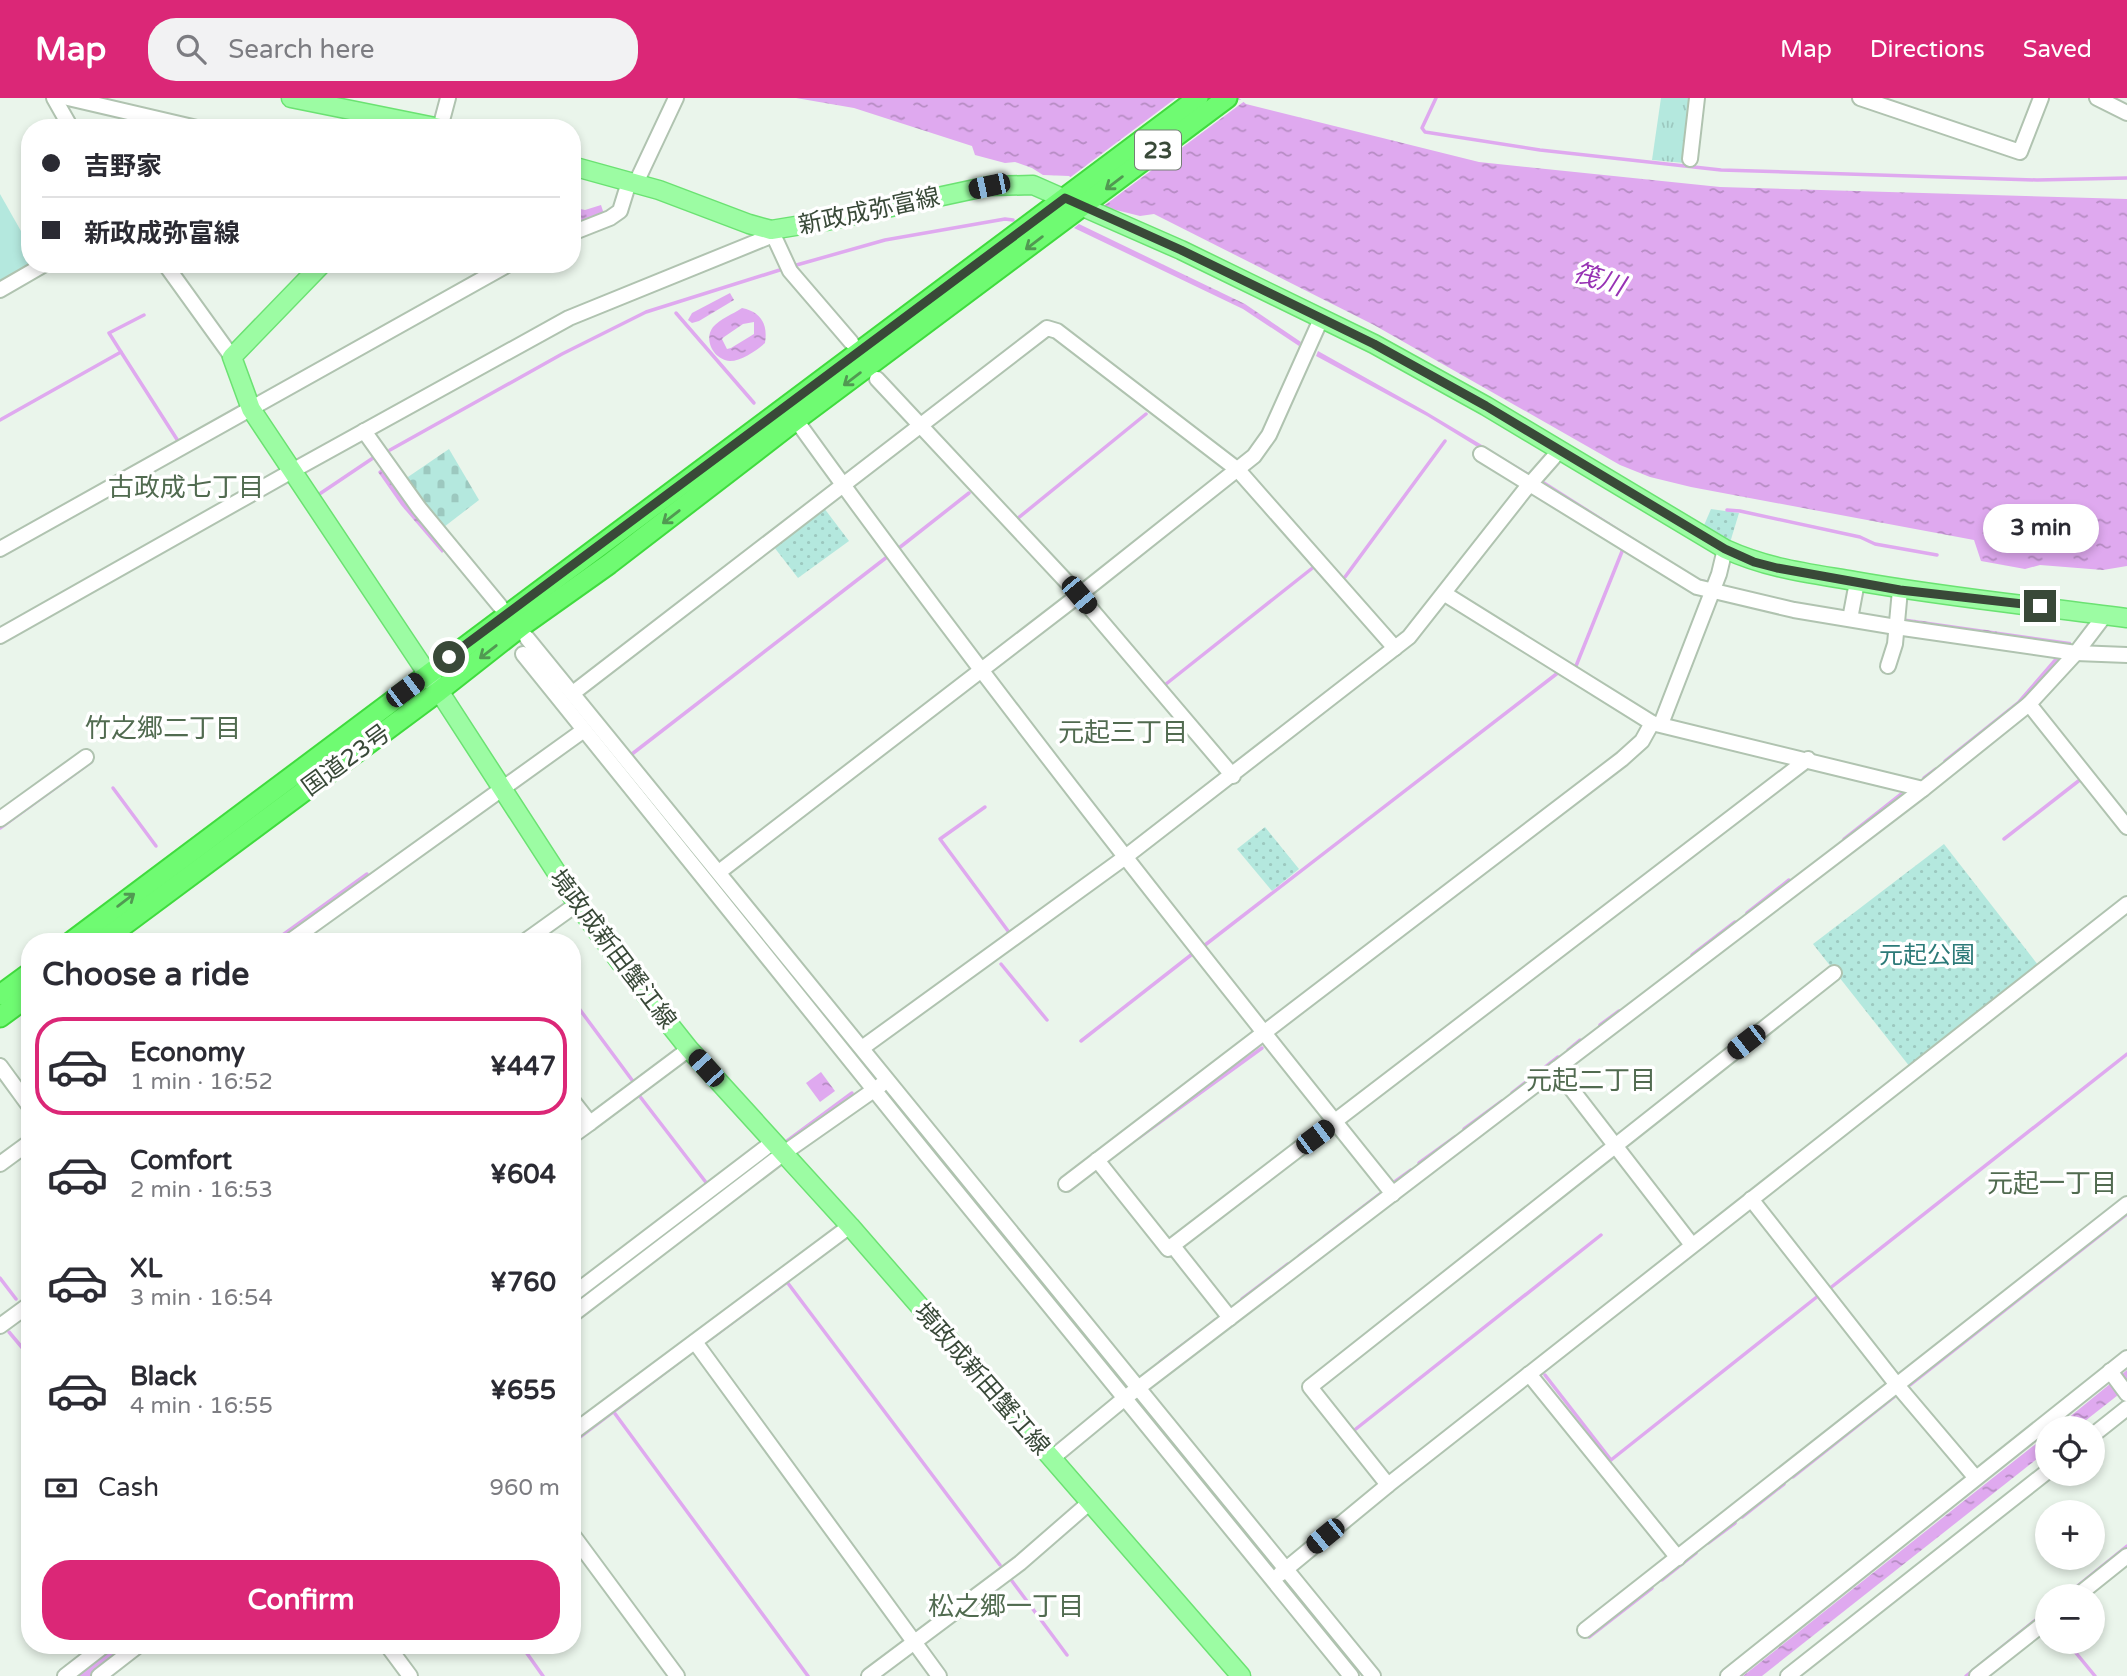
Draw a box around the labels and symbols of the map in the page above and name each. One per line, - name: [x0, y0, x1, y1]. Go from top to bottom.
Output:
- road number: 23: [1135, 130, 1181, 170]
- car: [967, 171, 1012, 201]
- one-way arrow: [1105, 176, 1124, 191]
- street label: 新政成弥富線: [796, 182, 943, 241]
- one-way arrow: [1025, 236, 1044, 250]
- water label: 筏川: [1569, 257, 1631, 303]
- one-way arrow: [843, 371, 861, 386]
- district label: 古政成七丁目: [108, 472, 264, 503]
- callout: 3 min: [1982, 504, 2098, 554]
- one-way arrow: [662, 509, 680, 524]
- car: [1058, 572, 1101, 618]
- route end: [2024, 590, 2056, 622]
- route start: [433, 641, 465, 673]
- one-way arrow: [480, 645, 498, 660]
- car: [382, 669, 429, 711]
- district label: 竹之郷二丁目: [85, 713, 241, 744]
- district label: 元起三丁目: [1058, 717, 1188, 748]
- street label: 国道23号: [296, 719, 396, 802]
- street label: 境政成新田蟹江線: [543, 864, 682, 1035]
- one-way arrow: [116, 893, 135, 908]
- park label: 元起公園: [1879, 941, 1975, 970]
- car: [1723, 1021, 1770, 1063]
- car: [685, 1045, 728, 1091]
- district label: 元起二丁目: [1526, 1065, 1656, 1096]
- car: [1292, 1116, 1339, 1158]
- district label: 元起一丁目: [1987, 1168, 2117, 1199]
- street label: 境政成新田蟹江線: [908, 1297, 1056, 1461]
- car: [1303, 1515, 1348, 1557]
- district label: 松之郷一丁目: [928, 1591, 1084, 1622]

